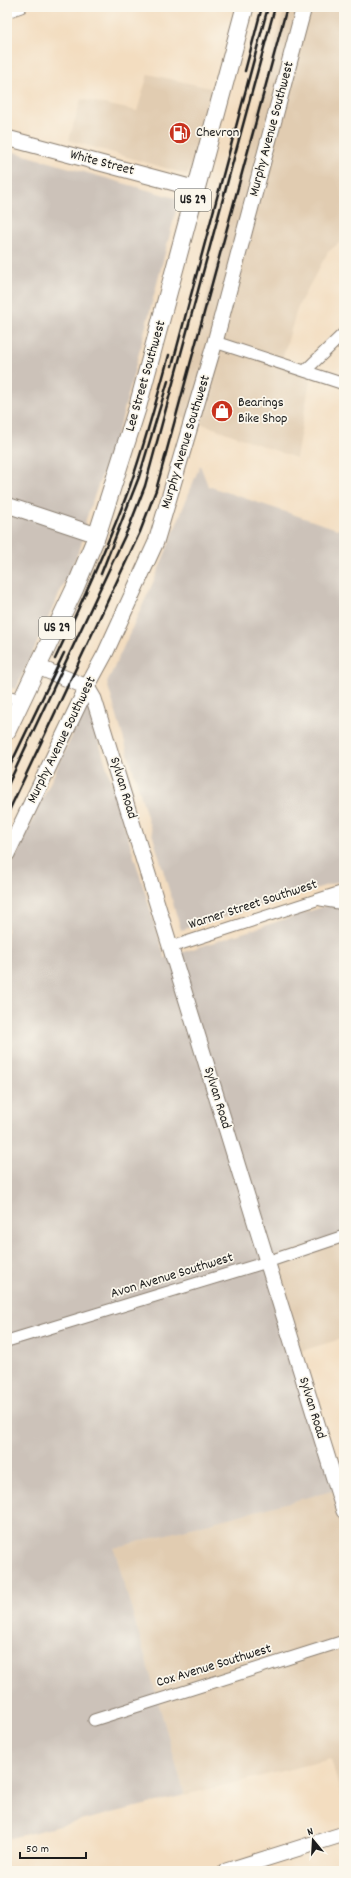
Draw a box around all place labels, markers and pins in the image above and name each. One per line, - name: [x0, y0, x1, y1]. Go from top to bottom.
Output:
- fuel station icon: Chevron: [167, 120, 193, 146]
- place label: Chevron: [196, 123, 239, 143]
- place label: Bearings Bike Shop: [238, 393, 288, 429]
- shop icon: Bearings Bike Shop: [209, 398, 235, 424]

